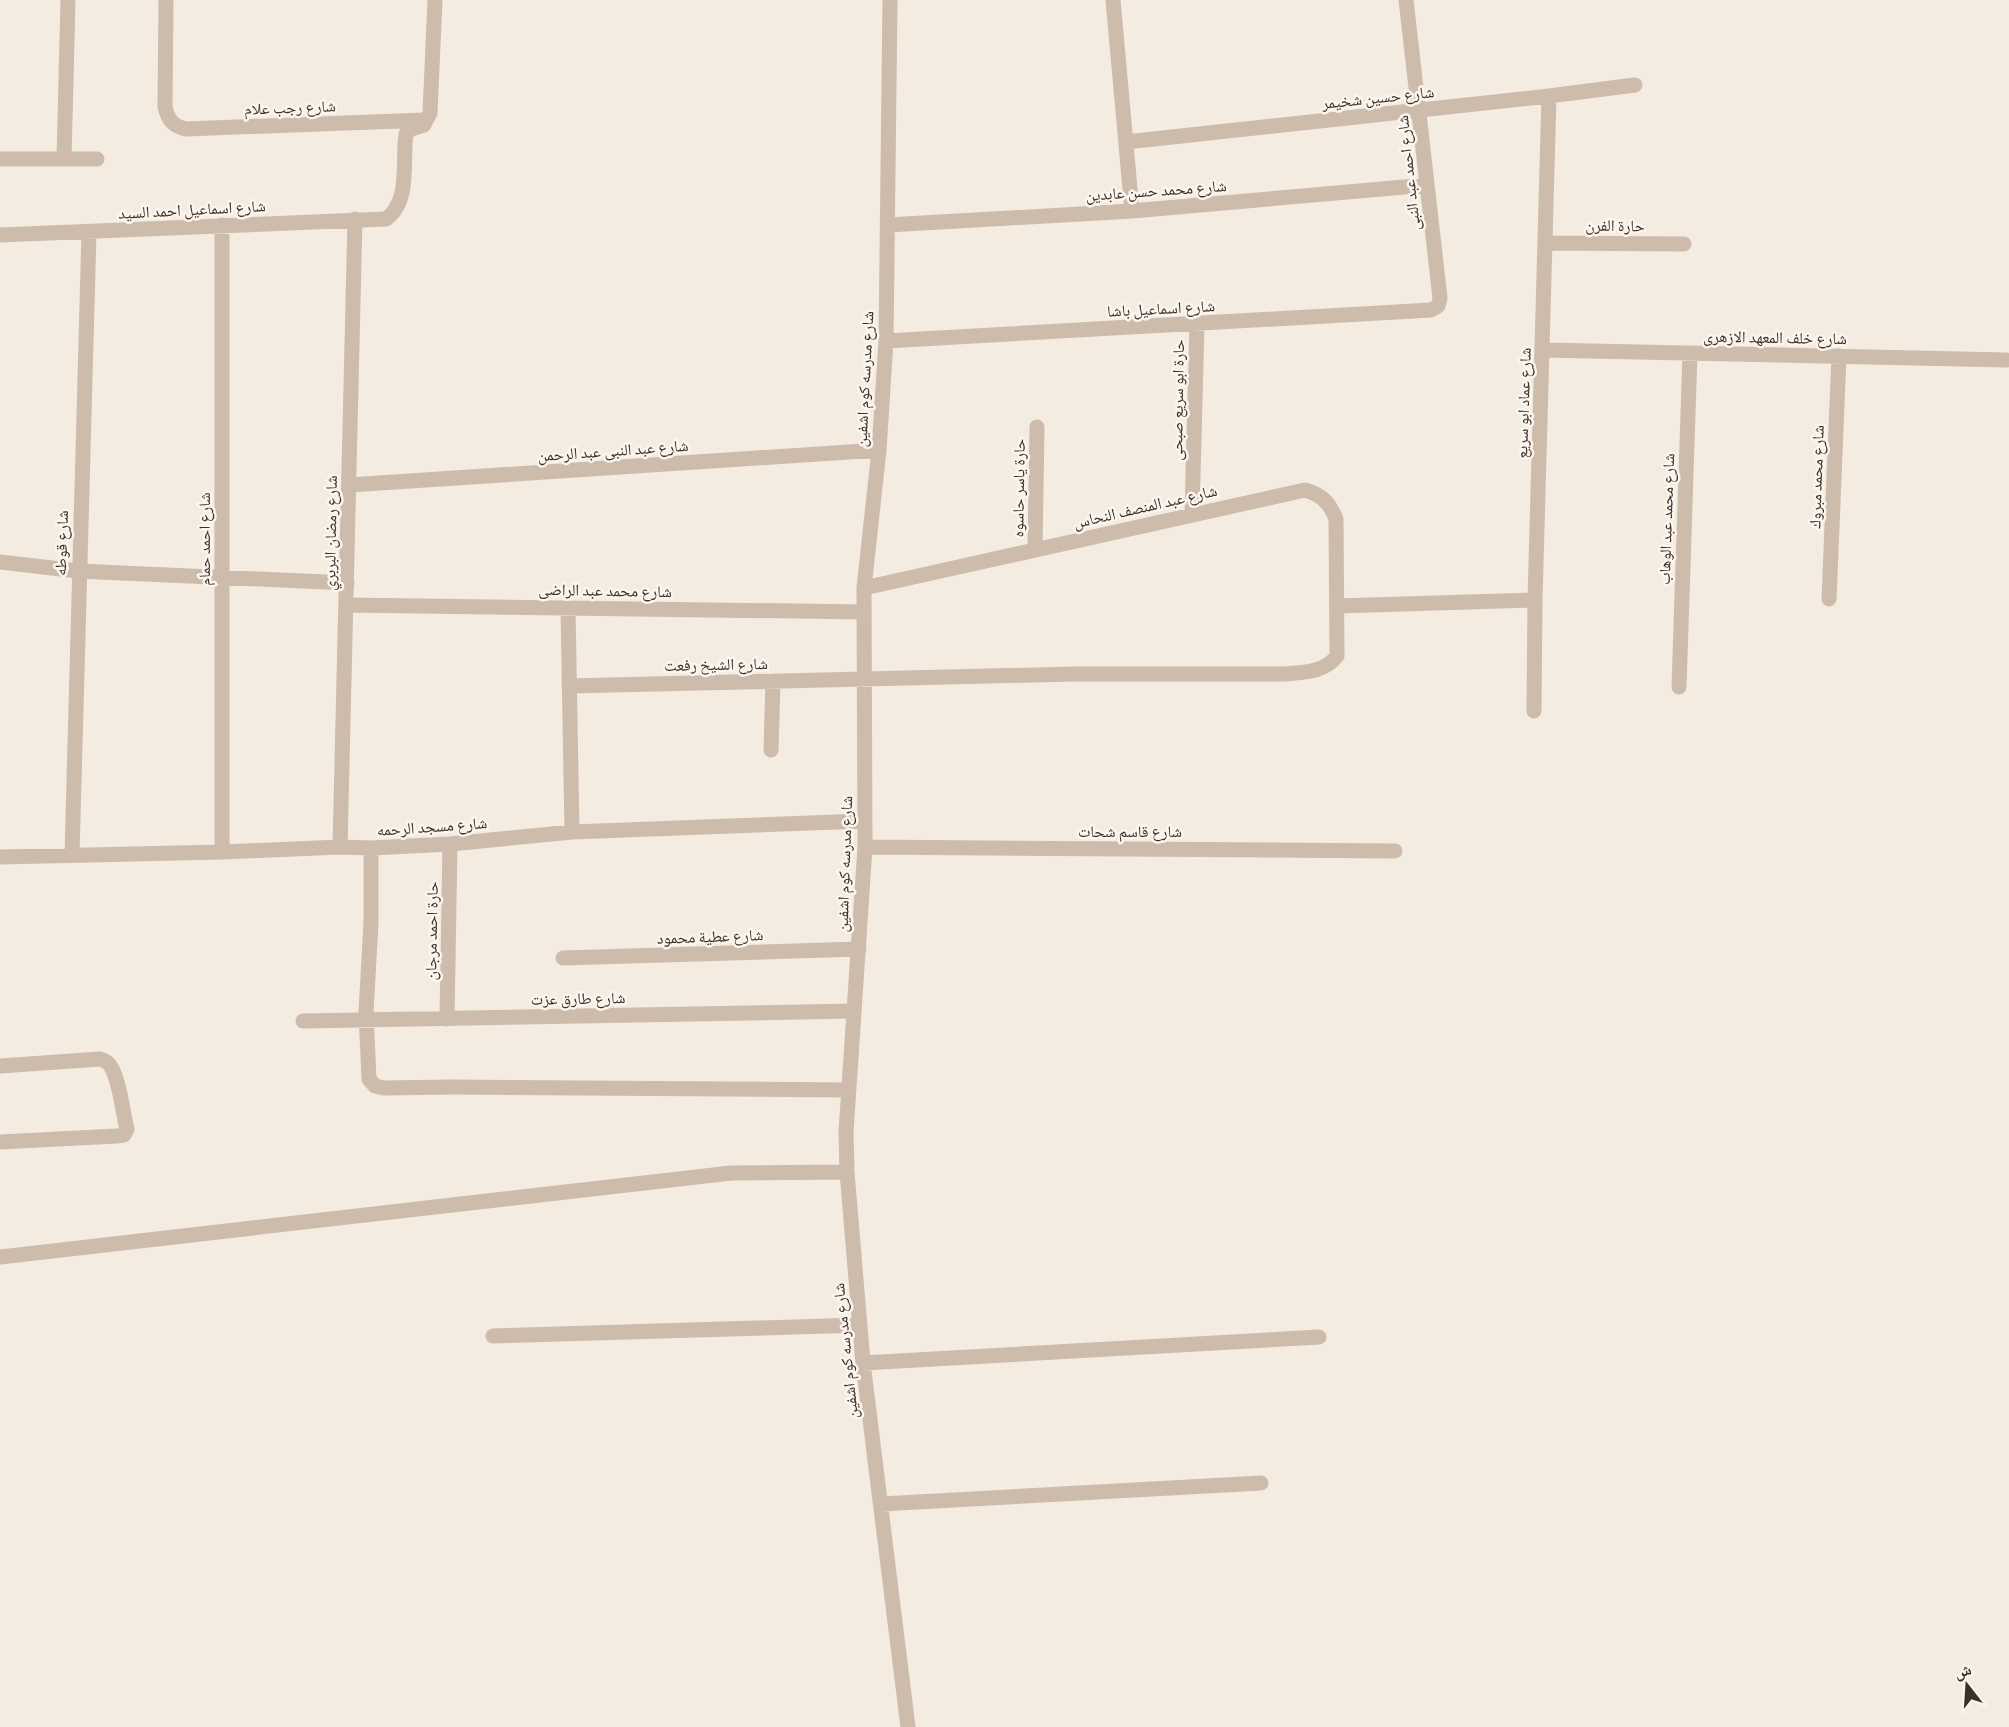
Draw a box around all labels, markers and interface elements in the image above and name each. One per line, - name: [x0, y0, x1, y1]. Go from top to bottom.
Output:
- street label: شارع حسين شخيمر: [1320, 81, 1435, 114]
- street label: شارع رجب علام: [244, 95, 336, 120]
- street label: شارع احمد عبد النبى: [1392, 114, 1425, 232]
- street label: شارع محمد حسن عابدين: [1085, 175, 1227, 206]
- street label: شارع اسماعيل احمد السيد: [118, 195, 266, 224]
- street label: حارة الفرن: [1585, 214, 1645, 237]
- street label: شارع اسماعيل باشا: [1106, 295, 1216, 322]
- street label: شارع مدرسه كوم اشفين: [850, 310, 879, 448]
- street label: شارع خلف المعهد الازهرى: [1703, 326, 1847, 349]
- street label: حارة ابو سريع صبحى: [1166, 339, 1189, 461]
- street label: شارع عماد ابو سريع: [1511, 347, 1536, 459]
- street label: شارع محمد مبروك: [1804, 425, 1829, 529]
- street label: شارع عبد النبى عبد الرحمن: [537, 435, 689, 466]
- street label: حارة ياسر حاسوه: [1007, 439, 1029, 537]
- street label: شارع محمد عبد الوهاب: [1654, 453, 1679, 585]
- street label: شارع رمضان البربري: [319, 475, 344, 591]
- street label: شارع عبد المنصف النحاس: [1071, 480, 1219, 533]
- street label: شارع احمد حمام: [194, 492, 215, 586]
- street label: شارع قوطه: [50, 510, 73, 576]
- street label: شارع محمد عبد الراضى: [538, 579, 672, 602]
- street label: شارع الشيخ رفعت: [664, 653, 768, 676]
- street label: شارع مدرسه كوم اشفين: [832, 795, 857, 933]
- street label: شارع مسجد الرحمه: [376, 812, 488, 841]
- street label: شارع قاسم شحات: [1078, 821, 1182, 842]
- street label: حارة احمد مرجان: [420, 881, 443, 981]
- street label: شارع عطية محمود: [656, 924, 764, 949]
- street label: شارع طارق عزت: [530, 987, 626, 1010]
- street label: شارع مدرسه كوم اشفين: [828, 1282, 863, 1420]
- north arrow: [1937, 1655, 1997, 1715]
- text: ش: [1952, 1659, 1974, 1683]

